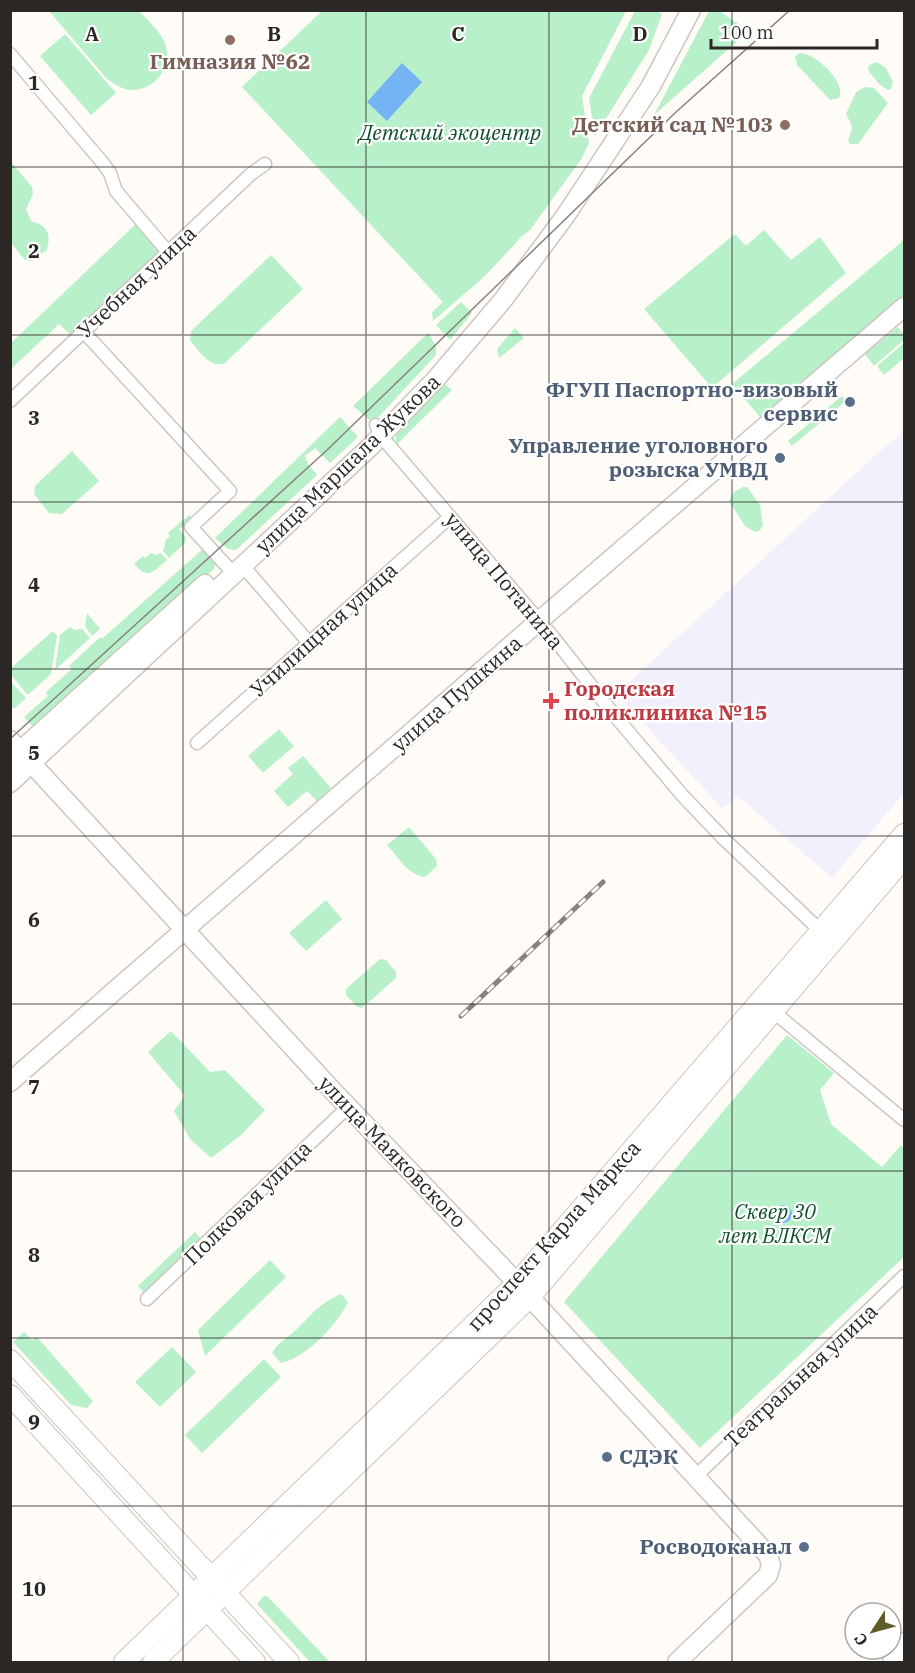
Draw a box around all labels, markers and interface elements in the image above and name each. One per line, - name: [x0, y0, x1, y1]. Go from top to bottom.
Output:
- scale bar: [711, 12, 878, 50]
- text: A: [85, 20, 99, 47]
- text: B: [267, 20, 281, 47]
- text: C: [451, 20, 465, 47]
- text: D: [632, 20, 648, 47]
- text: 100 m: [720, 21, 774, 44]
- marker: Гимназия №62: [223, 33, 237, 47]
- place label: Гимназия №62: [149, 47, 311, 75]
- text: 1: [28, 69, 40, 96]
- place label: Детский сад №103: [572, 110, 773, 138]
- park label: Детский экоцентр: [357, 118, 541, 146]
- marker: Детский сад №103: [778, 118, 792, 132]
- street label: Учебная улица: [71, 219, 202, 344]
- text: 2: [28, 237, 40, 264]
- street label: улица Маршала Жукова: [249, 367, 446, 559]
- place label: ФГУП Паспортно-визовый сервис: [545, 375, 838, 427]
- marker: ФГУП Паспортно-визовый сервис: [843, 395, 857, 409]
- text: 3: [28, 404, 40, 431]
- place label: Управление уголовного розыска УМВД: [508, 431, 768, 483]
- marker: Управление уголовного розыска УМВД: [773, 451, 787, 465]
- street label: улица Потанина: [439, 506, 570, 655]
- street label: Училищная улица: [244, 556, 403, 703]
- text: 4: [28, 571, 40, 598]
- street label: улица Пушкина: [385, 629, 528, 758]
- place label: Городская поликлиника №15: [564, 674, 768, 726]
- marker: Городская поликлиника №15: [542, 692, 560, 710]
- text: 5: [28, 739, 40, 766]
- text: 6: [28, 906, 40, 933]
- street label: улица Маяковского: [313, 1069, 473, 1233]
- text: 7: [28, 1073, 40, 1100]
- street label: Полковая улица: [177, 1134, 317, 1270]
- street label: проспект Карла Маркса: [460, 1134, 646, 1337]
- park label: Сквер 30 лет ВЛКСМ: [718, 1197, 833, 1249]
- text: 8: [28, 1241, 40, 1268]
- street label: Театральная улица: [718, 1297, 883, 1454]
- text: 9: [28, 1408, 40, 1435]
- place label: СДЭК: [619, 1442, 679, 1470]
- marker: СДЭК: [600, 1450, 614, 1464]
- place label: Росводоканал: [640, 1532, 792, 1560]
- marker: Росводоканал: [797, 1540, 811, 1554]
- text: 10: [22, 1575, 46, 1602]
- north arrow: [843, 1601, 903, 1661]
- text: С: [850, 1630, 872, 1650]

